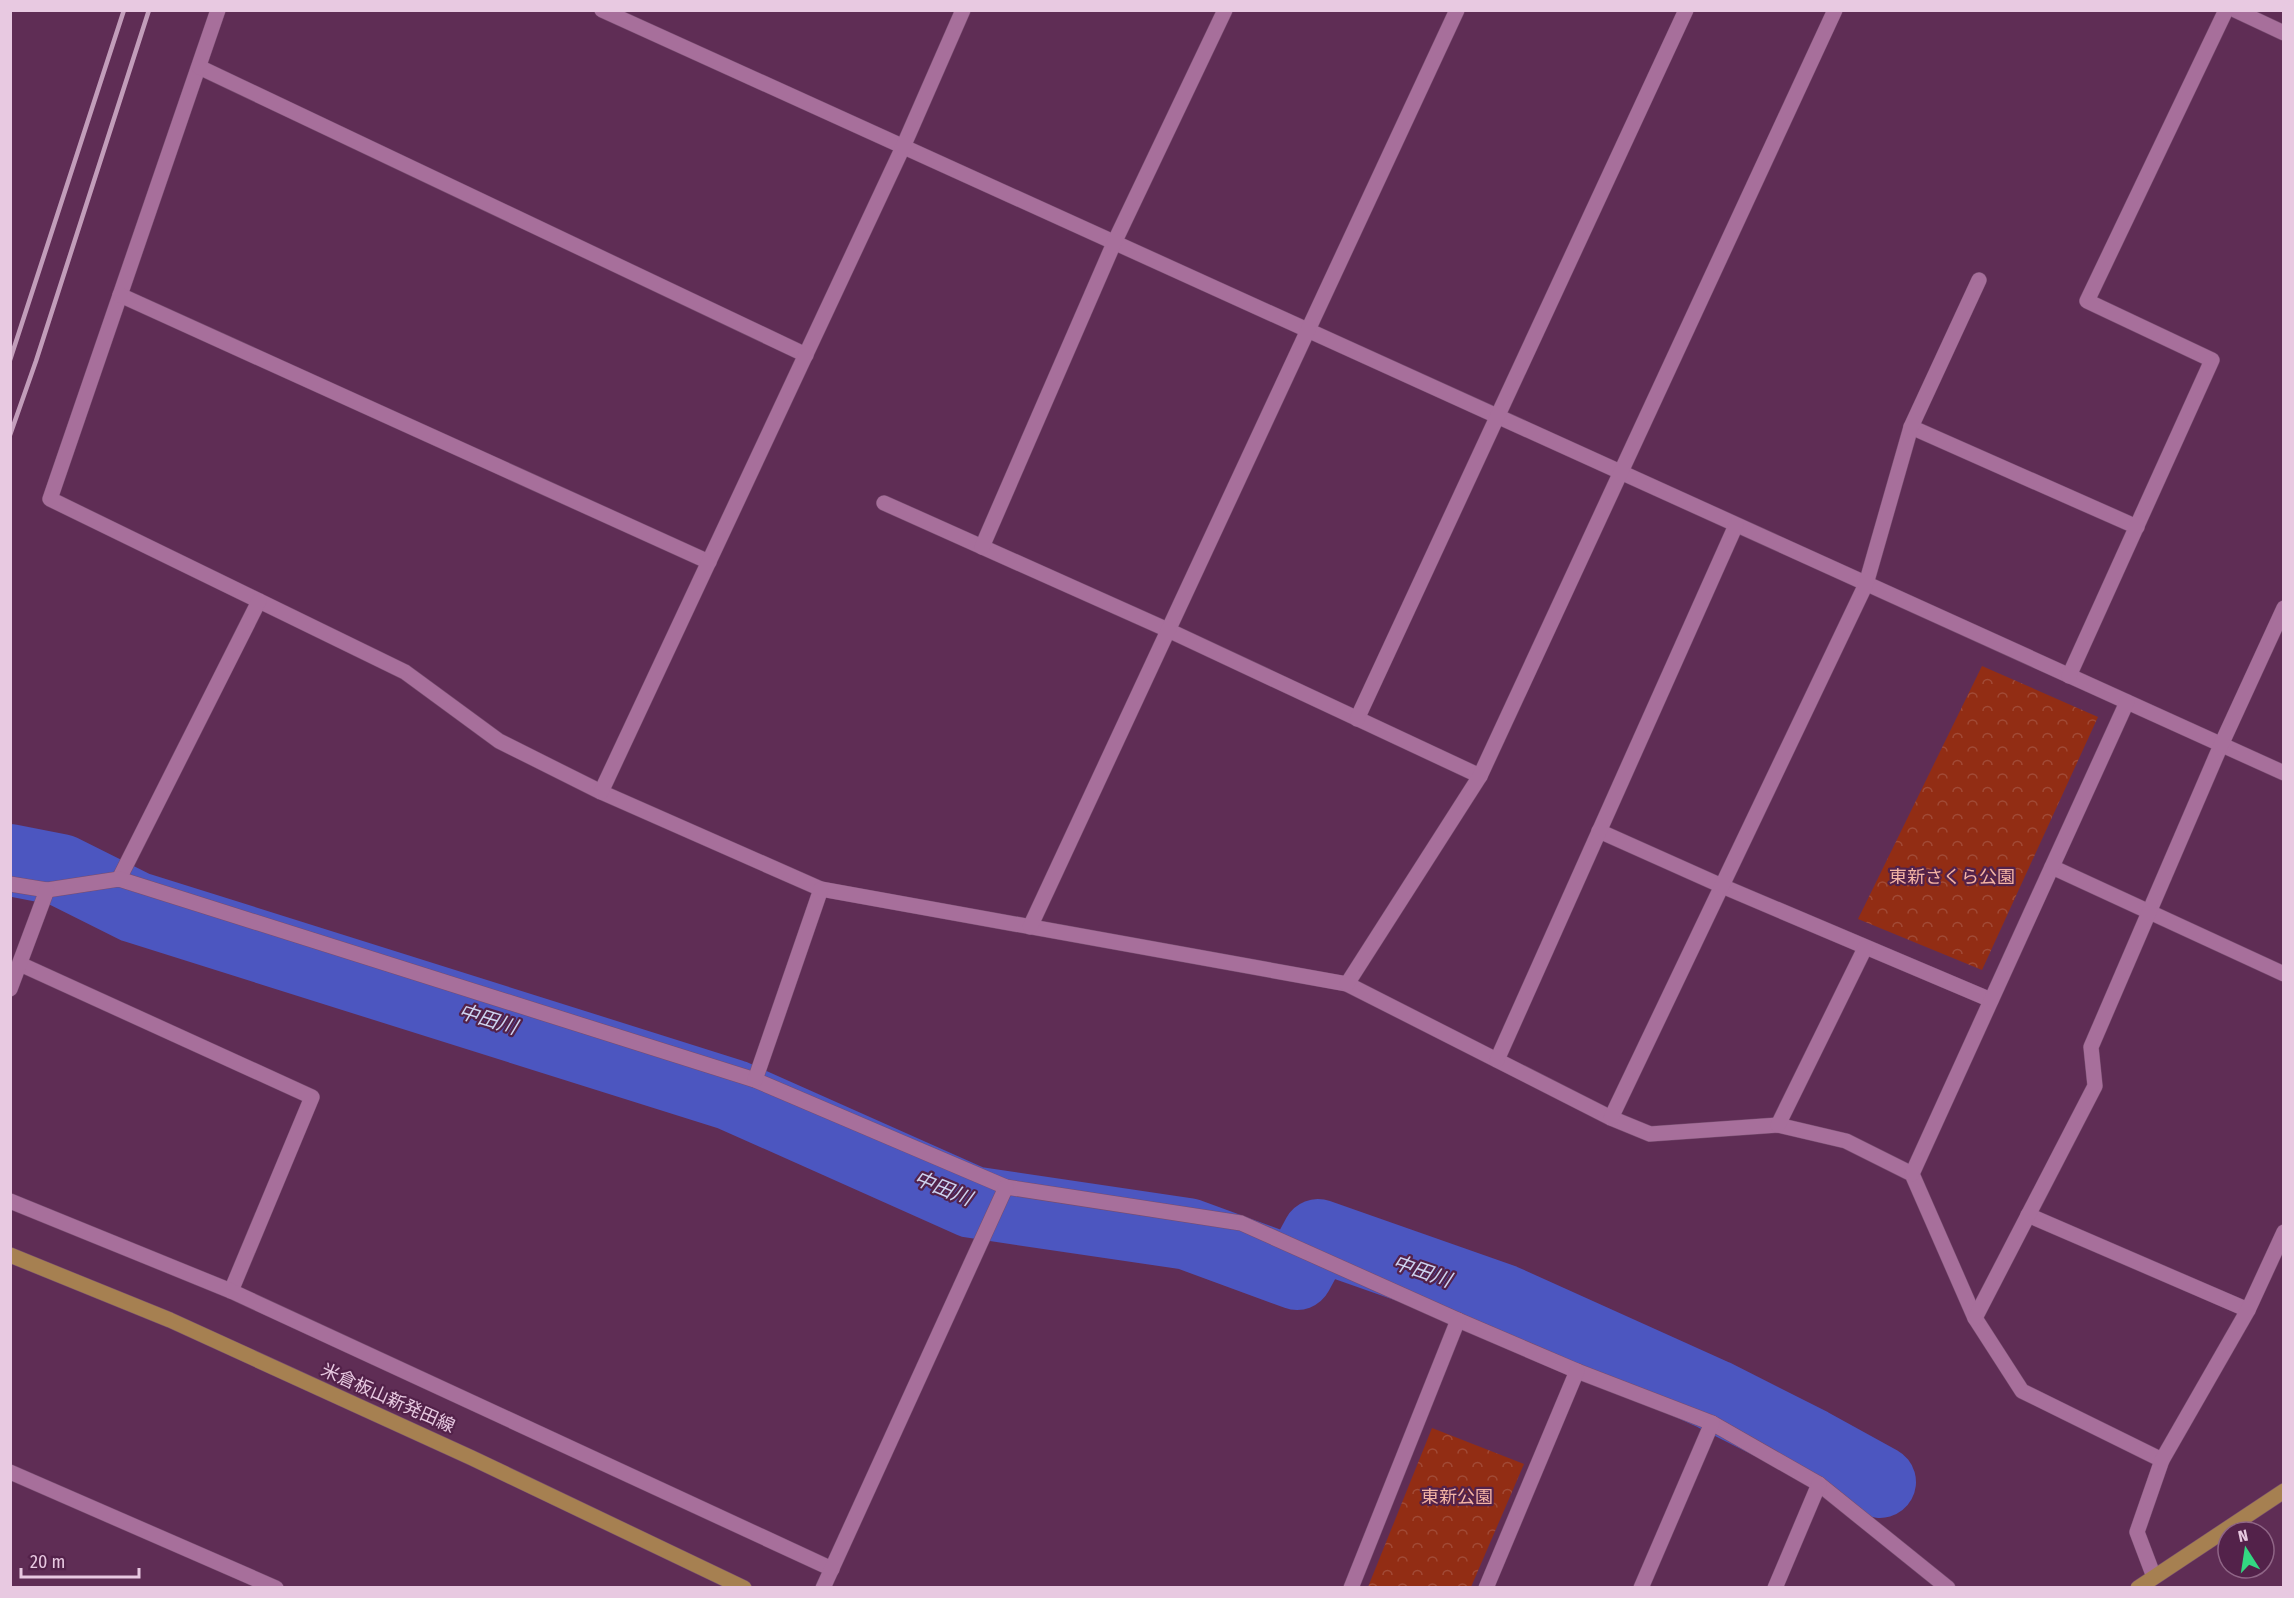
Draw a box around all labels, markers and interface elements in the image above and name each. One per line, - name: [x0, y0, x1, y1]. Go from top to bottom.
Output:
- park label: 東新さくら公園: [1889, 866, 2015, 888]
- water label: 中田川: [456, 999, 522, 1040]
- water label: 中田川: [911, 1166, 977, 1211]
- water label: 中田川: [1390, 1250, 1456, 1293]
- street label: 米倉板山新発田線: [318, 1359, 458, 1437]
- park label: 東新公園: [1421, 1486, 1493, 1508]
- north arrow: [2216, 1520, 2276, 1580]
- text: N: [2236, 1526, 2250, 1546]
- scale bar: [21, 1541, 140, 1579]
- text: 20 m: [30, 1551, 65, 1573]

